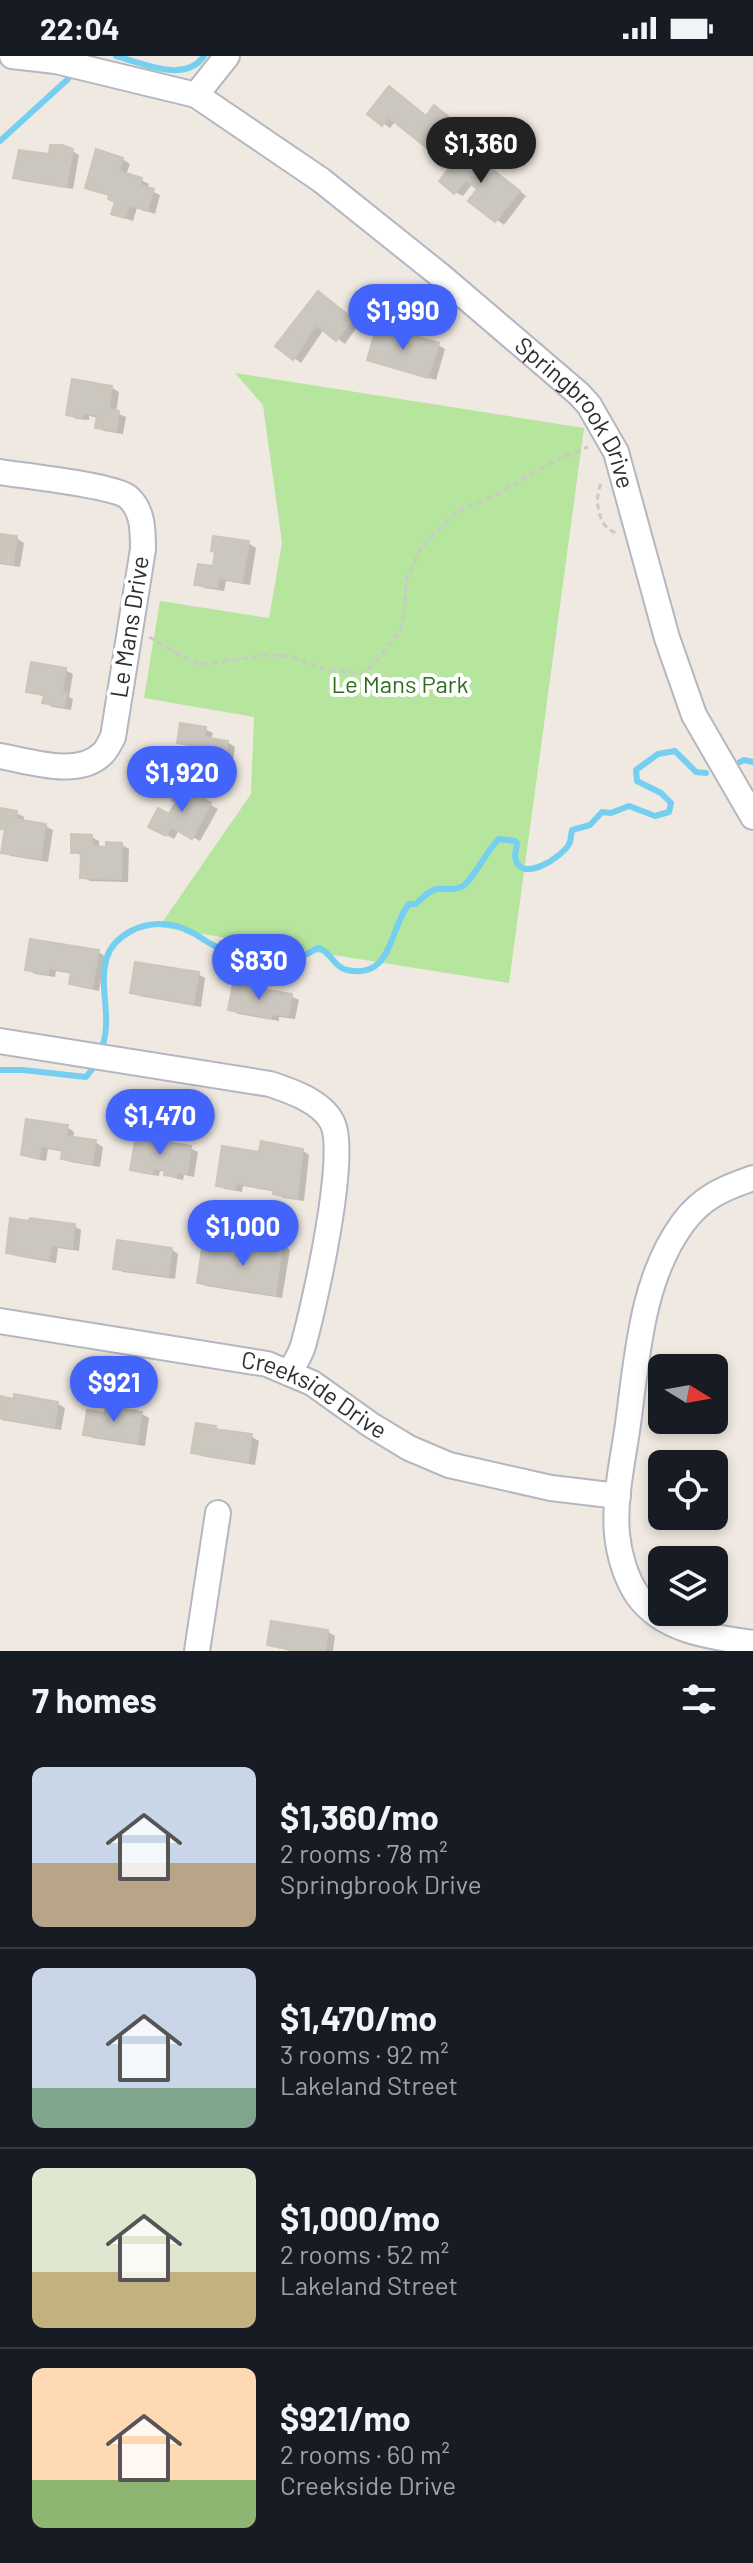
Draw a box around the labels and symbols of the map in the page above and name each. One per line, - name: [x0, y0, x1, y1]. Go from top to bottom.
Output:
- pin: $1,360: [416, 117, 546, 185]
- pin: $1,990: [338, 284, 468, 352]
- street label: Springbrook Drive: [510, 330, 641, 491]
- street label: Le Mans Drive: [103, 554, 154, 700]
- park label: Le Mans Park: [331, 669, 469, 698]
- pin: $1,920: [117, 746, 247, 814]
- pin: $830: [212, 934, 306, 1002]
- pin: $1,470: [95, 1089, 225, 1157]
- pin: $1,000: [178, 1200, 308, 1268]
- street label: Creekside Drive: [240, 1344, 393, 1444]
- north arrow: [648, 1354, 728, 1434]
- pin: $921: [67, 1356, 161, 1424]

